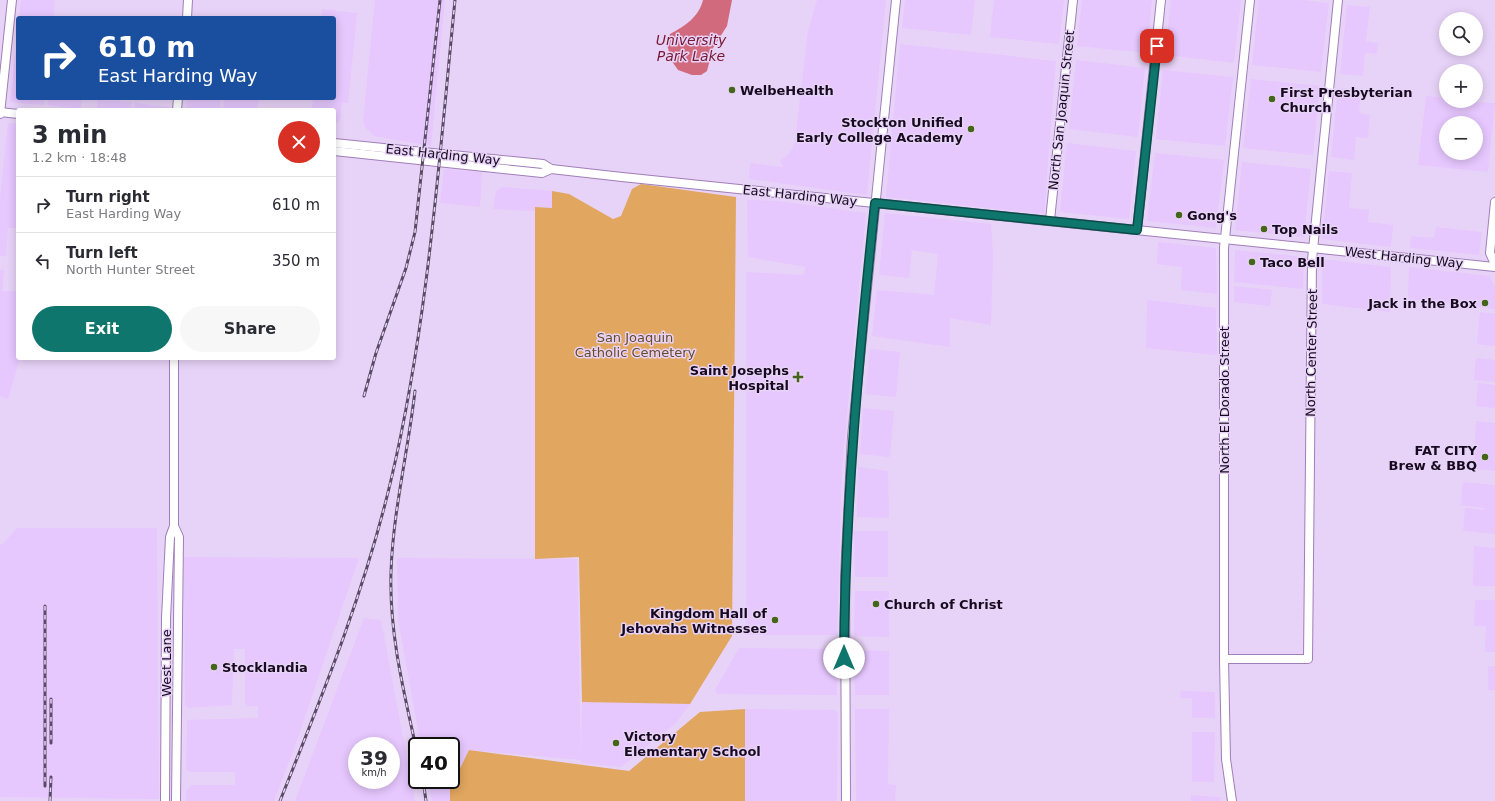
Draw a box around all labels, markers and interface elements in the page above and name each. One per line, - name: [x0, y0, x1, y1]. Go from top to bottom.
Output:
- map controls: [1439, 12, 1483, 160]
- button: search: [1439, 12, 1483, 56]
- street label: North San Joaquin Street: [1046, 29, 1077, 191]
- pin: [1140, 29, 1174, 63]
- text: 610 m: [98, 31, 195, 64]
- icon: right: [32, 32, 84, 84]
- water label: University Park Lake: [656, 32, 727, 64]
- icon: arrive: [1146, 35, 1168, 57]
- button: +: [1439, 64, 1483, 108]
- text: East Harding Way: [98, 65, 258, 86]
- place label: WelbeHealth: [740, 83, 834, 98]
- marker: WelbeHealth: [727, 85, 737, 95]
- place label: First Presbyterian Church: [1280, 85, 1412, 115]
- marker: First Presbyterian Church: [1267, 94, 1277, 104]
- place label: Stockton Unified Early College Academy: [796, 115, 964, 145]
- button: −: [1439, 116, 1483, 160]
- text: 3 min: [32, 121, 107, 149]
- button: close: [278, 121, 320, 163]
- marker: Stockton Unified Early College Academy: [966, 124, 976, 134]
- street label: East Harding Way: [385, 141, 501, 168]
- text: 1.2 km · 18:48: [32, 150, 127, 165]
- street label: East Harding Way: [742, 182, 858, 209]
- text: Turn right: [66, 188, 150, 206]
- icon: right: [32, 194, 54, 216]
- text: 610 m: [272, 196, 320, 214]
- text: East Harding Way: [66, 206, 181, 221]
- place label: Gong's: [1187, 208, 1237, 223]
- marker: Gong's: [1174, 210, 1184, 220]
- place label: Top Nails: [1272, 222, 1338, 237]
- marker: Top Nails: [1259, 224, 1269, 234]
- text: Turn left: [66, 244, 138, 262]
- street label: West Harding Way: [1344, 244, 1464, 271]
- icon: left: [32, 250, 54, 272]
- text: 350 m: [272, 252, 320, 270]
- place label: Taco Bell: [1260, 255, 1325, 270]
- marker: Taco Bell: [1247, 257, 1257, 267]
- text: North Hunter Street: [66, 262, 195, 277]
- street label: North Center Street: [1303, 289, 1320, 417]
- place label: Jack in the Box: [1367, 296, 1478, 311]
- marker: Jack in the Box: [1480, 298, 1490, 308]
- button: Exit: [32, 306, 172, 352]
- button: Share: [180, 306, 320, 352]
- street label: North El Dorado Street: [1217, 326, 1232, 474]
- park label: San Joaquin Catholic Cemetery: [575, 330, 696, 360]
- place label: Saint Josephs Hospital: [690, 363, 789, 393]
- marker: Saint Josephs Hospital: [792, 371, 804, 383]
- place label: FAT CITY Brew & BBQ: [1389, 443, 1478, 473]
- marker: FAT CITY Brew & BBQ: [1480, 452, 1490, 462]
- place label: Church of Christ: [884, 597, 1003, 612]
- marker: Church of Christ: [871, 599, 881, 609]
- place label: Kingdom Hall of Jehovahs Witnesses: [620, 606, 767, 636]
- marker: Kingdom Hall of Jehovahs Witnesses: [770, 615, 780, 625]
- street label: West Lane: [159, 629, 174, 697]
- position arrow: [823, 637, 865, 679]
- place label: Stocklandia: [222, 660, 308, 675]
- marker: Stocklandia: [209, 662, 219, 672]
- place label: Victory Elementary School: [624, 729, 761, 759]
- speed limit sign: 40: [408, 737, 460, 789]
- marker: Victory Elementary School: [611, 738, 621, 748]
- text: 39: [360, 746, 388, 770]
- text: km/h: [361, 767, 387, 778]

